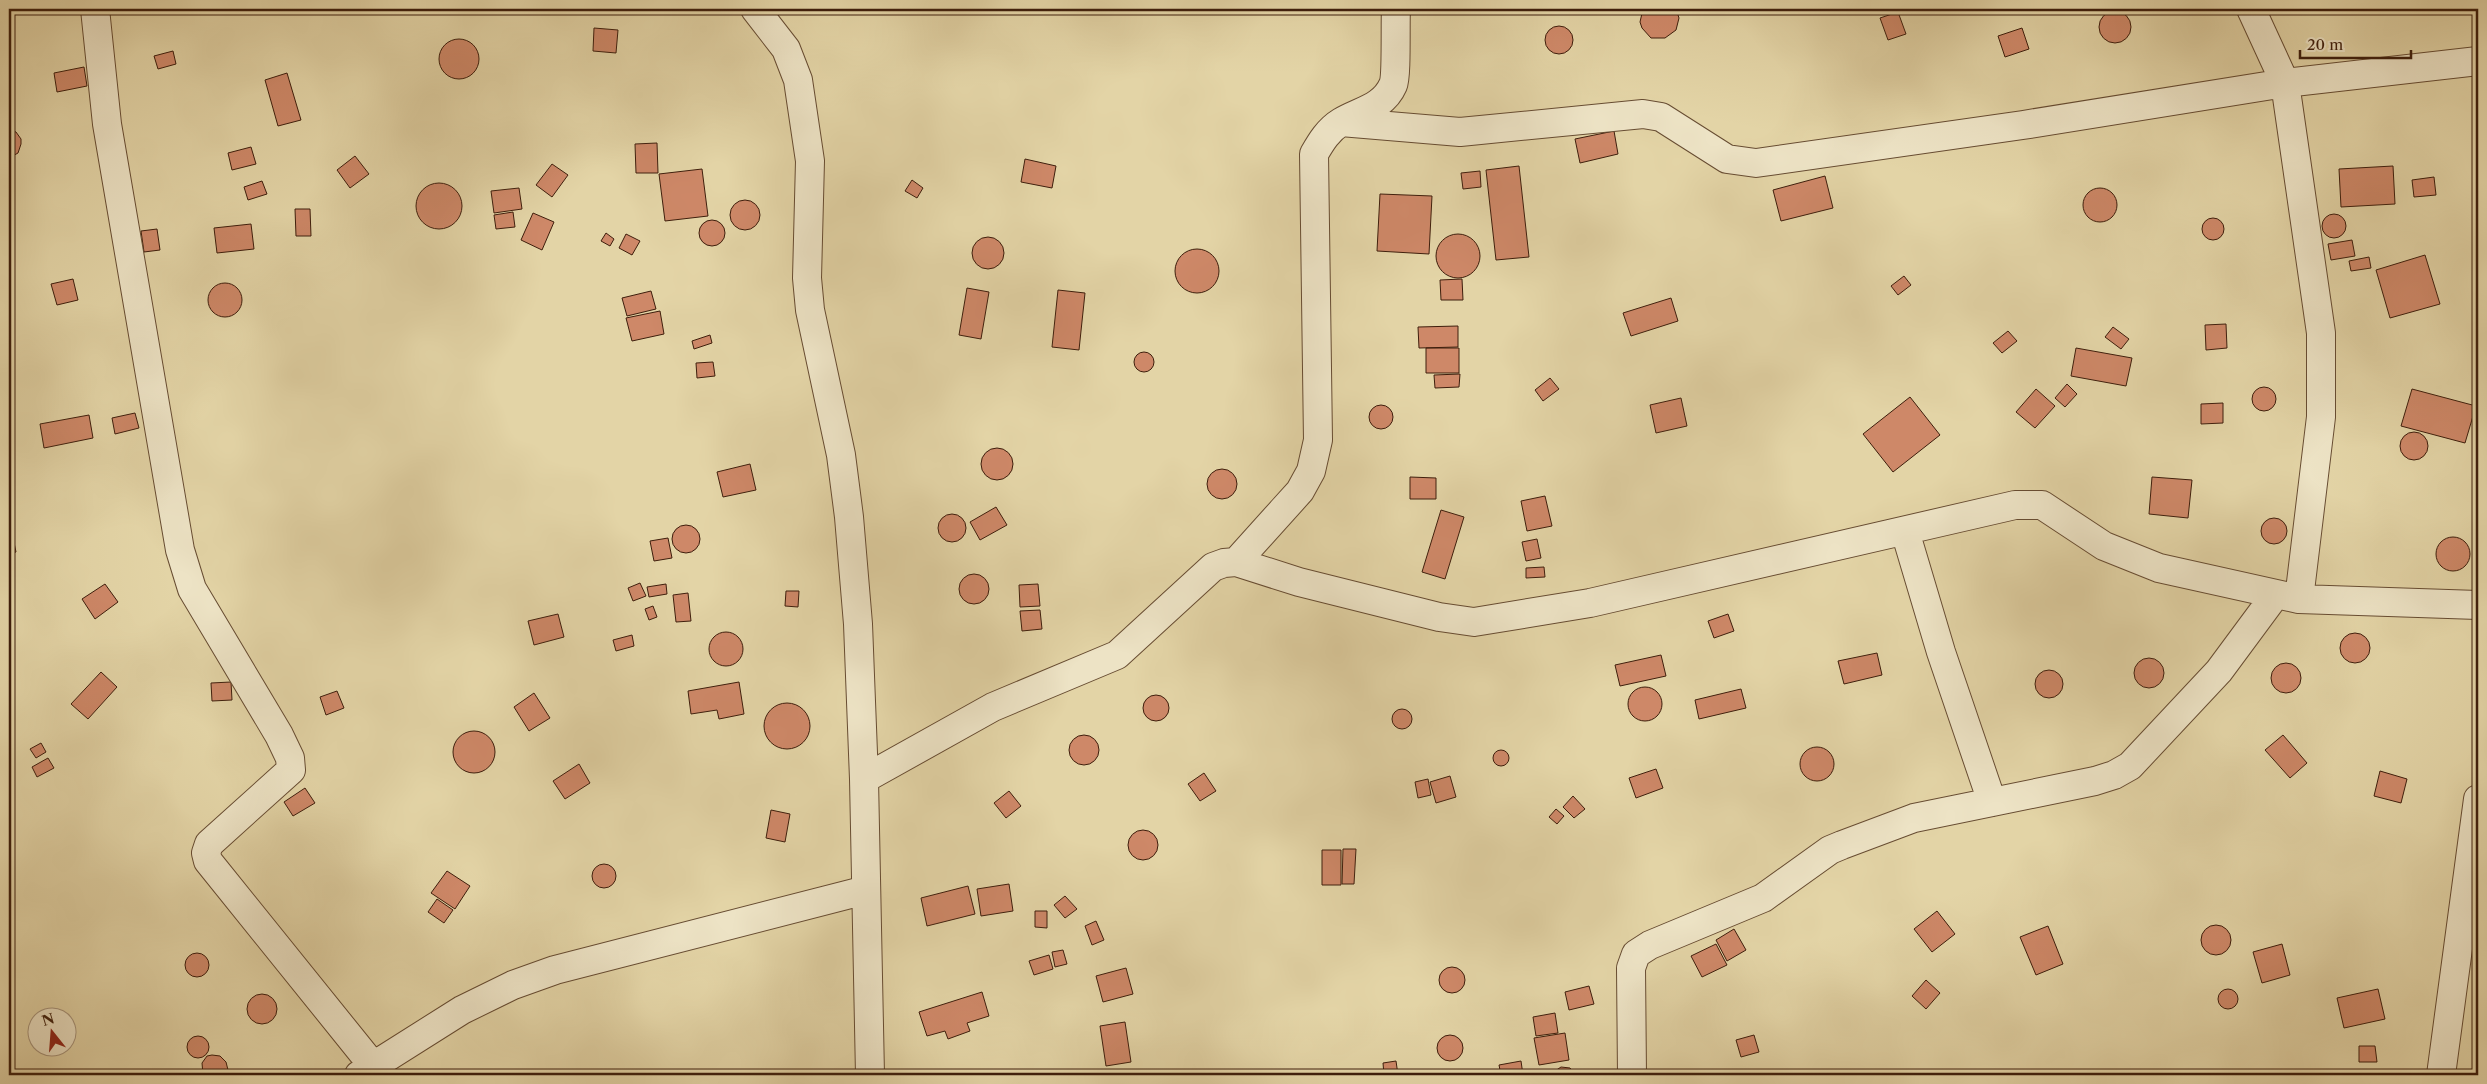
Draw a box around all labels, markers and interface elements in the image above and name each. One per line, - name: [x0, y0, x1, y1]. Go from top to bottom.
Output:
- scale bar: [2300, 28, 2411, 60]
- text: 20 m: [2307, 35, 2343, 54]
- north arrow: [28, 1006, 78, 1056]
- text: N: [40, 1009, 57, 1030]

